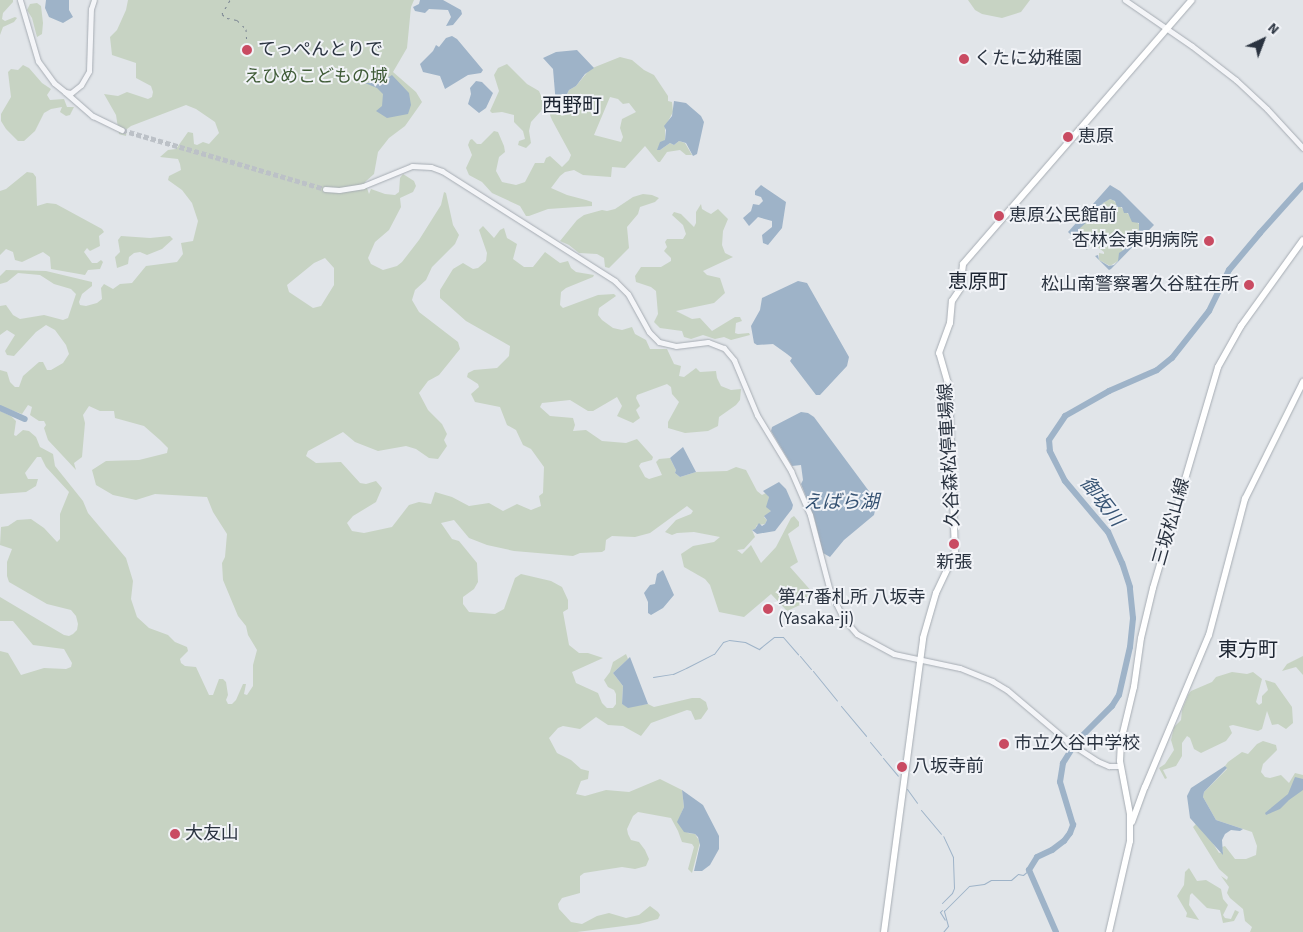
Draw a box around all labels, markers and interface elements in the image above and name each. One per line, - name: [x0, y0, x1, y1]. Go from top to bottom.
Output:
- north arrow: [1238, 15, 1288, 65]
- text: N: [1263, 19, 1283, 40]
- place label: てっぺんとりで: [258, 39, 384, 61]
- marker: てっぺんとりで: [240, 43, 254, 57]
- place label: くたに幼稚園: [974, 48, 1082, 70]
- marker: くたに幼稚園: [958, 53, 970, 65]
- park label: えひめこどもの城: [244, 66, 388, 88]
- district label: 西野町: [542, 94, 602, 118]
- place label: 恵原: [1078, 126, 1114, 148]
- marker: 恵原: [1062, 131, 1074, 143]
- place label: 恵原公民館前: [1009, 205, 1117, 227]
- marker: 恵原公民館前: [993, 210, 1005, 222]
- place label: 杏林会東明病院: [1072, 230, 1198, 252]
- marker: 杏林会東明病院: [1202, 234, 1216, 248]
- district label: 恵原町: [948, 270, 1008, 294]
- place label: 松山南警察署久谷駐在所: [1041, 274, 1239, 296]
- marker: 松山南警察署久谷駐在所: [1243, 279, 1255, 291]
- street label: 久谷森松停車場線: [935, 383, 965, 527]
- water label: 御坂川: [1074, 473, 1128, 531]
- street label: 三坂松山線: [1149, 476, 1195, 568]
- water label: えばら湖: [803, 492, 879, 514]
- marker: 新張: [948, 538, 960, 550]
- place label: 新張: [936, 552, 972, 574]
- place label: 第47番札所 八坂寺 (Yasaka-ji): [778, 588, 925, 630]
- marker: 第47番札所 八坂寺 (Yasaka-ji): [762, 603, 774, 615]
- district label: 東方町: [1218, 638, 1278, 662]
- place label: 市立久谷中学校: [1014, 733, 1140, 755]
- marker: 市立久谷中学校: [998, 738, 1010, 750]
- place label: 八坂寺前: [912, 756, 984, 778]
- marker: 八坂寺前: [896, 761, 908, 773]
- place label: 大友山: [185, 823, 239, 845]
- marker: 大友山: [169, 828, 181, 840]

